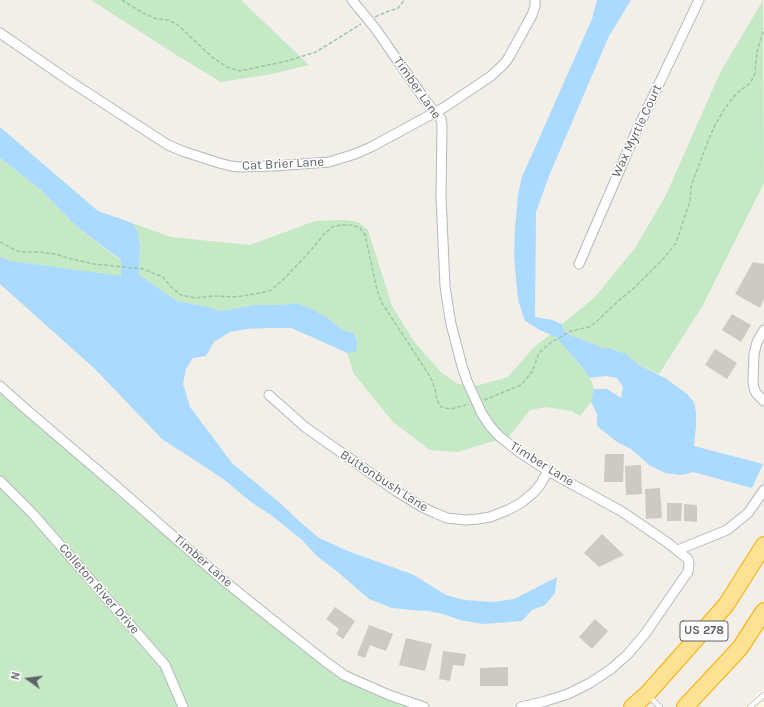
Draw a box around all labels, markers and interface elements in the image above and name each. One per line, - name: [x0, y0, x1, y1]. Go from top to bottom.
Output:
- street label: Timber Lane: [390, 54, 444, 122]
- street label: Wax Myrtle Court: [609, 82, 665, 180]
- street label: Cat Brier Lane: [242, 154, 324, 174]
- street label: Timber Lane: [507, 438, 577, 490]
- street label: Buttonbush Lane: [337, 447, 431, 515]
- street label: Timber Lane: [171, 531, 235, 591]
- street label: Colleton River Drive: [55, 540, 143, 638]
- road number: US 278: [680, 621, 728, 641]
- north arrow: [8, 659, 48, 699]
- text: N: [9, 671, 23, 681]

